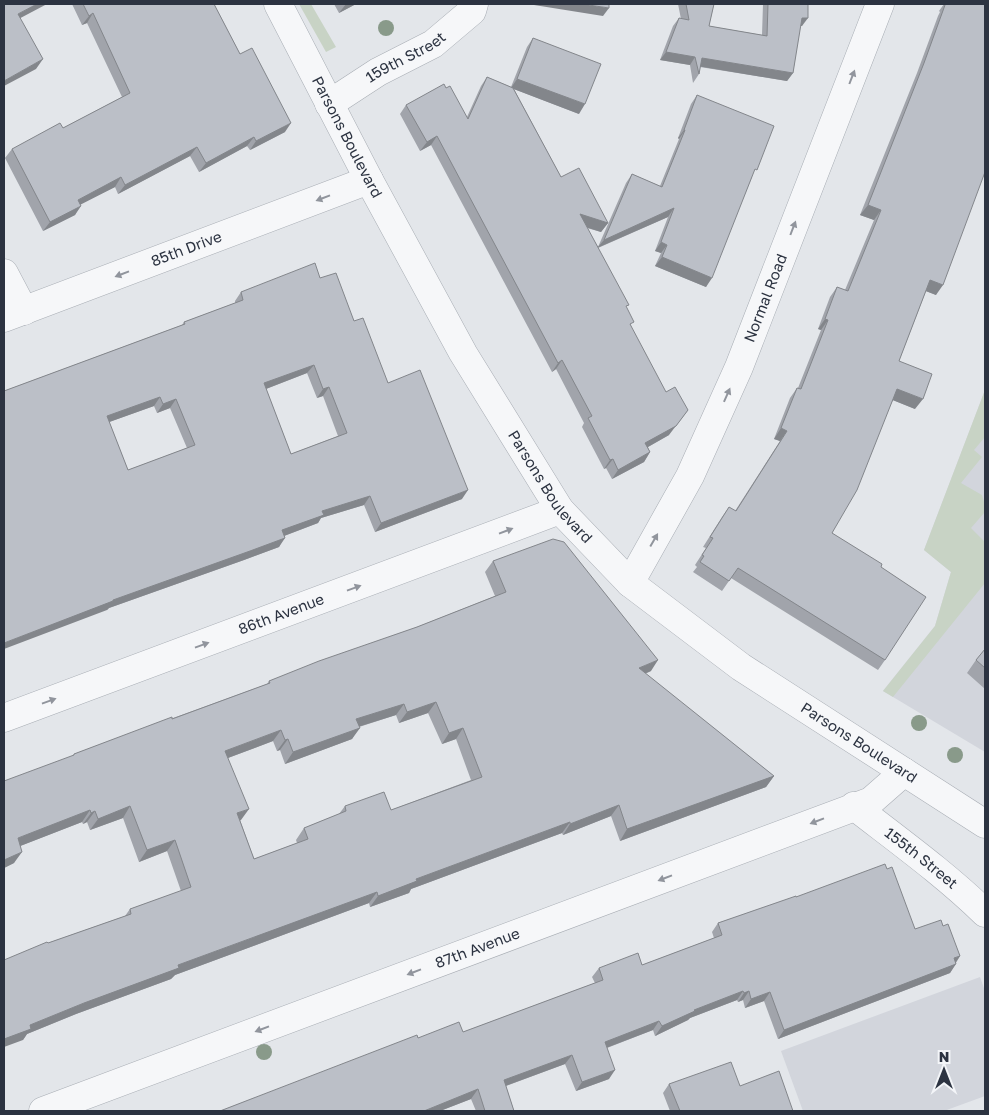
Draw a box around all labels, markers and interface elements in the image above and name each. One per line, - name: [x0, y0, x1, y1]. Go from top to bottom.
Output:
- street label: 159th Street: [362, 27, 449, 86]
- one-way arrow: [849, 69, 856, 84]
- street label: Parsons Boulevard: [309, 73, 387, 201]
- one-way arrow: [316, 194, 330, 202]
- one-way arrow: [790, 221, 798, 235]
- street label: 85th Drive: [148, 226, 224, 270]
- street label: Normal Road: [739, 251, 790, 345]
- one-way arrow: [115, 270, 129, 278]
- one-way arrow: [723, 388, 731, 402]
- street label: Parsons Boulevard: [505, 427, 597, 546]
- one-way arrow: [499, 527, 514, 535]
- one-way arrow: [649, 534, 658, 547]
- one-way arrow: [347, 584, 362, 592]
- street label: 86th Avenue: [235, 589, 327, 638]
- one-way arrow: [194, 640, 209, 648]
- one-way arrow: [42, 697, 57, 704]
- street label: Parsons Boulevard: [798, 698, 921, 786]
- one-way arrow: [810, 817, 824, 825]
- street label: 155th Street: [882, 823, 962, 892]
- one-way arrow: [657, 875, 672, 882]
- street label: 87th Avenue: [432, 923, 522, 971]
- one-way arrow: [406, 968, 421, 976]
- one-way arrow: [254, 1025, 269, 1033]
- north arrow: [919, 1045, 969, 1095]
- text: N: [939, 1048, 949, 1065]

